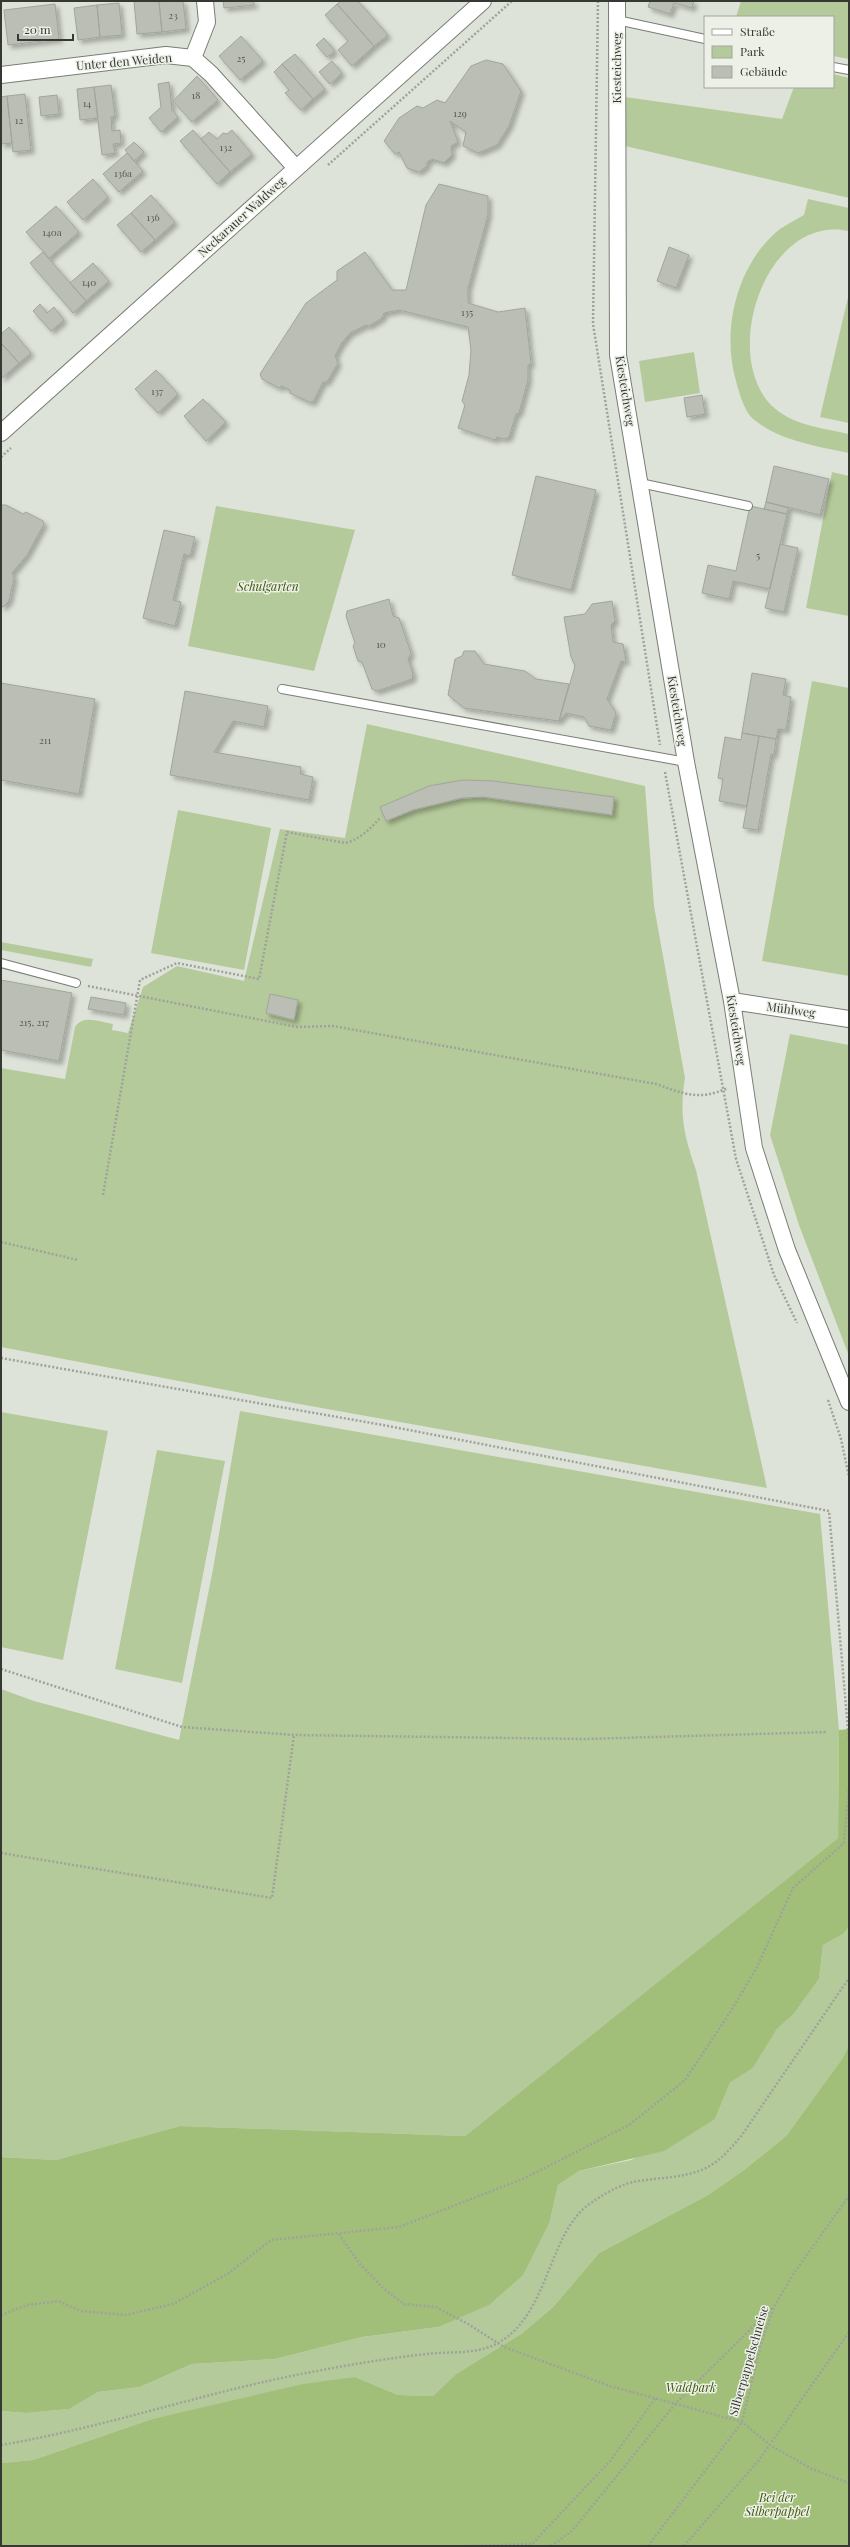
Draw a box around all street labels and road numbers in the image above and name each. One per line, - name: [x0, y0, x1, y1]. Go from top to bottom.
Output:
- street label: Kiesteichweg: [608, 32, 624, 103]
- street label: Unter den Weiden: [75, 49, 173, 73]
- street label: Neckarauer Waldweg: [194, 172, 289, 260]
- street label: Kiesteichweg: [613, 355, 640, 428]
- street label: Kiesteichweg: [665, 675, 692, 748]
- street label: Kiesteichweg: [724, 994, 751, 1067]
- street label: Mühlweg: [766, 998, 817, 1020]
- street label: Silberpappelschneise: [725, 2304, 772, 2418]

